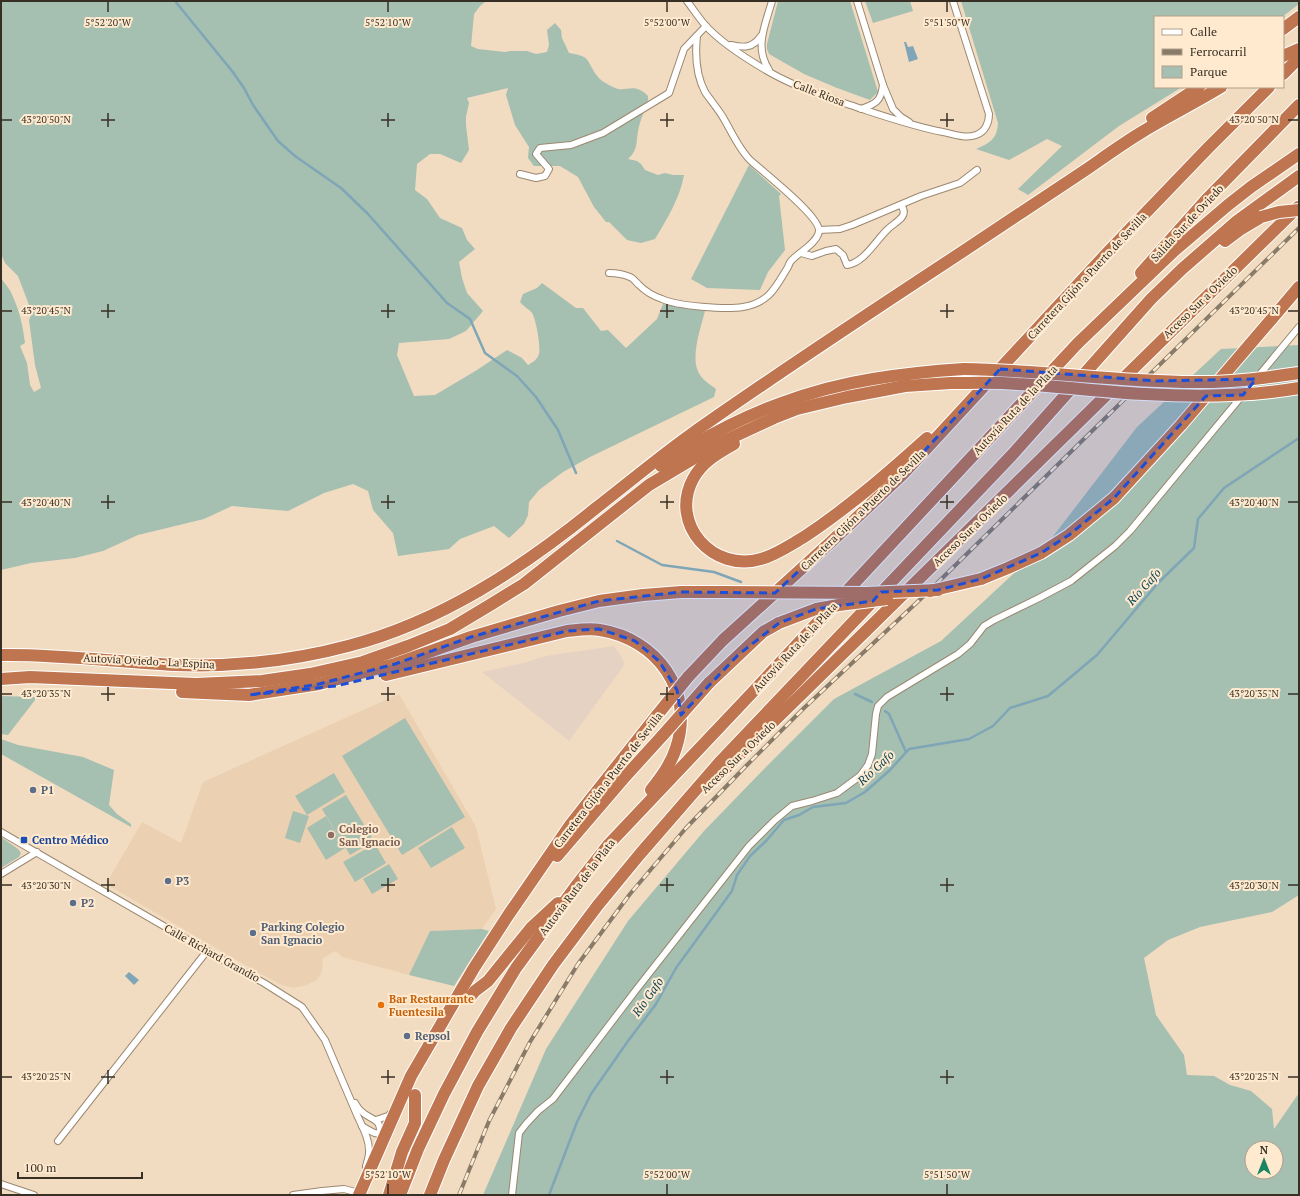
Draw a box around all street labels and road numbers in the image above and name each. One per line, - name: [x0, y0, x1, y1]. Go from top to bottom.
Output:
- street label: Calle Riosa: [791, 77, 847, 109]
- street label: Salida Sur de Oviedo: [1148, 181, 1226, 265]
- street label: Carretera Gijón a Puerto de Sevilla: [1024, 209, 1150, 342]
- street label: Acceso Sur a Oviedo: [1160, 263, 1240, 341]
- street label: Autovía Ruta de la Plata: [970, 362, 1060, 458]
- street label: Carretera Gijón a Puerto de Sevilla: [798, 446, 929, 573]
- street label: Acceso Sur a Oviedo: [930, 491, 1010, 569]
- street label: Autovía Ruta de la Plata: [750, 599, 840, 695]
- street label: Autovía Oviedo - La Espina: [83, 651, 216, 671]
- street label: Carretera Gijón a Puerto de Sevilla: [551, 709, 666, 851]
- street label: Acceso Sur a Oviedo: [698, 718, 778, 796]
- street label: Autovía Ruta de la Plata: [536, 836, 618, 938]
- street label: Calle Richard Grandío: [162, 921, 262, 985]

